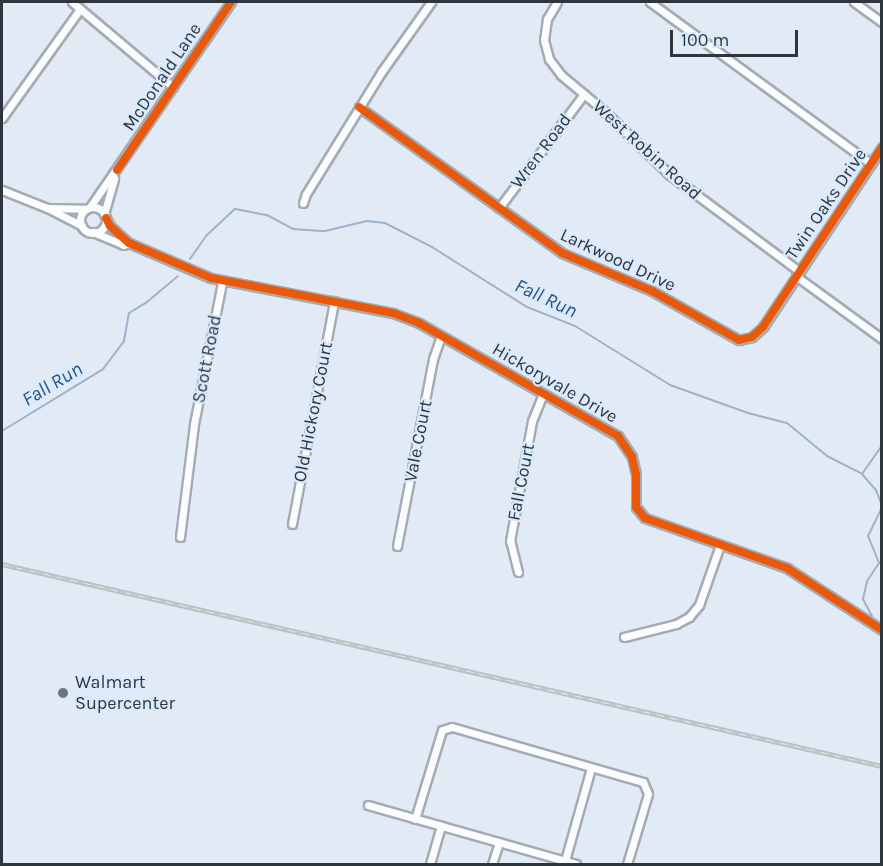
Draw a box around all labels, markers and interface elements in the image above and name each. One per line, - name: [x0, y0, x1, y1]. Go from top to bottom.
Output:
- scale bar: [673, 18, 800, 56]
- street label: McDonald Lane: [118, 19, 206, 135]
- text: 100 m: [681, 29, 729, 51]
- street label: West Robin Road: [588, 96, 706, 204]
- street label: Wren Road: [506, 109, 576, 193]
- street label: Twin Oaks Drive: [781, 144, 871, 264]
- street label: Larkwood Drive: [557, 224, 679, 296]
- water label: Fall Run: [511, 273, 581, 323]
- street label: Scott Road: [188, 313, 226, 405]
- street label: Hickoryvale Drive: [489, 338, 621, 428]
- street label: Old Hickory Court: [289, 340, 337, 484]
- water label: Fall Run: [17, 357, 87, 411]
- street label: Vale Court: [399, 398, 437, 484]
- street label: Fall Court: [503, 442, 539, 522]
- place label: Walmart Supercenter: [75, 672, 175, 714]
- marker: Walmart Supercenter: [56, 686, 70, 700]

